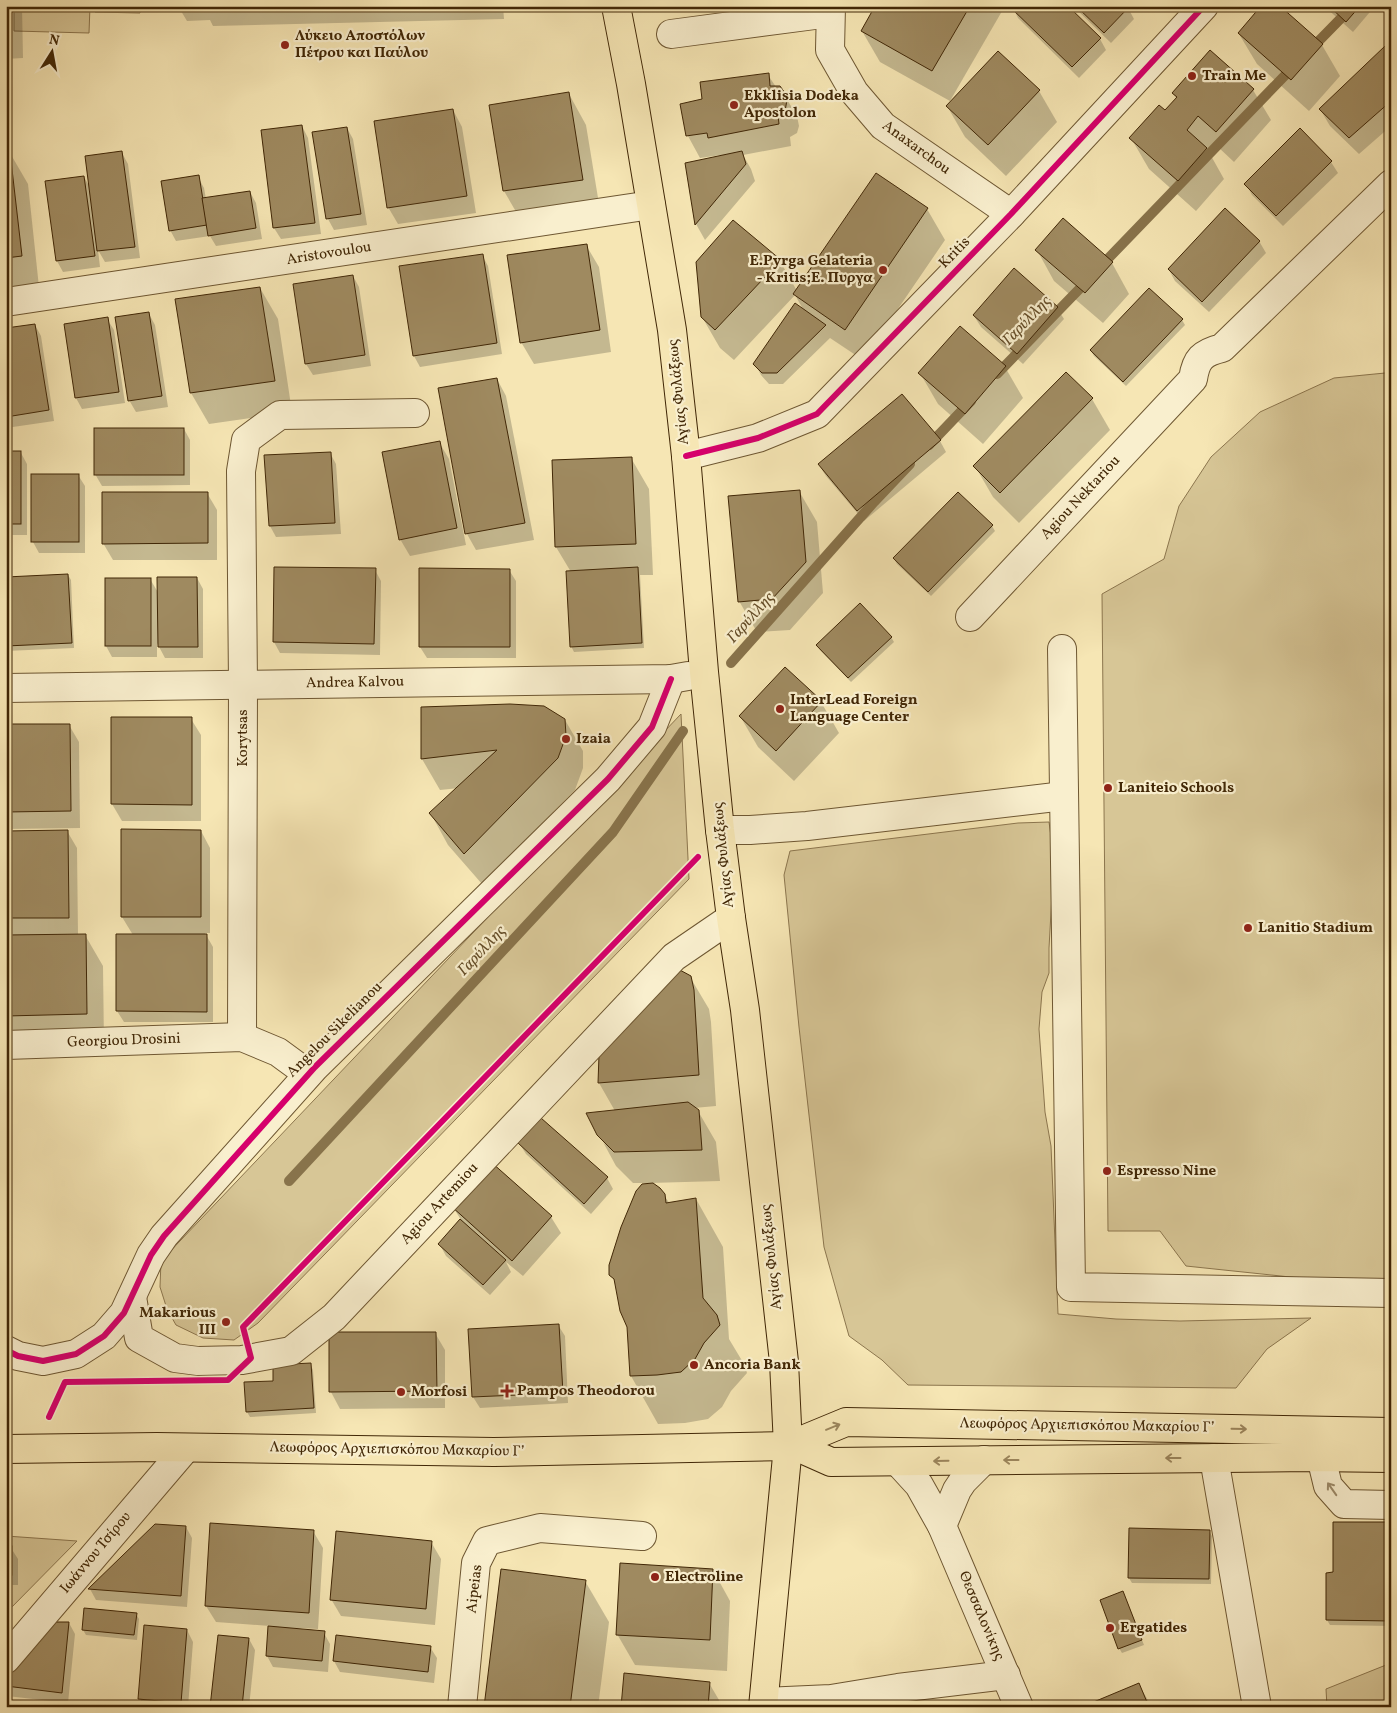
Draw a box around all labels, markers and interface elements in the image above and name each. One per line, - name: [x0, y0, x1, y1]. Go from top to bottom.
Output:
- place label: Λύκειο Αποστόλων Πέτρου και Παύλου: [295, 26, 428, 64]
- north arrow: [28, 28, 78, 78]
- text: N: [47, 30, 61, 51]
- marker: Λύκειο Αποστόλων Πέτρου και Παύλου: [279, 39, 291, 51]
- place label: Train Me: [1202, 66, 1267, 87]
- marker: Train Me: [1186, 70, 1198, 82]
- place label: Ekklisia Dodeka Apostolon: [744, 86, 859, 124]
- marker: Ekklisia Dodeka Apostolon: [728, 99, 740, 111]
- street label: Anaxarchou: [877, 116, 955, 180]
- street label: Kritis: [935, 232, 975, 274]
- street label: Aristovoulou: [285, 237, 373, 271]
- place label: E.Pyrga Gelateria - Kritis;Ε. Πυργα: [749, 251, 873, 289]
- marker: E.Pyrga Gelateria - Kritis;Ε. Πυργα: [877, 264, 889, 276]
- water label: Γαρύλλης: [998, 291, 1057, 351]
- street label: Αγίας Φυλάξεως: [663, 338, 695, 446]
- street label: Agiou Nektariou: [1036, 451, 1126, 545]
- water label: Γαρύλλης: [722, 587, 780, 648]
- street label: Andrea Kalvou: [306, 672, 404, 694]
- place label: InterLead Foreign Language Center: [790, 690, 918, 728]
- marker: InterLead Foreign Language Center: [774, 703, 786, 715]
- street label: Korytsas: [233, 709, 254, 767]
- place label: Izaia: [576, 729, 611, 750]
- marker: Izaia: [560, 733, 572, 745]
- place label: Laniteio Schools: [1118, 778, 1234, 799]
- marker: Laniteio Schools: [1102, 782, 1114, 794]
- street label: Αγίας Φυλάξεως: [708, 801, 740, 909]
- place label: Lanitio Stadium: [1258, 918, 1373, 939]
- water label: Γαρύλλης: [453, 920, 512, 981]
- marker: Lanitio Stadium: [1242, 922, 1254, 934]
- street label: Angelou Sikelianou: [282, 977, 388, 1083]
- street label: Georgiou Drosini: [67, 1029, 181, 1053]
- street label: Agiou Artemiou: [396, 1158, 484, 1250]
- place label: Espresso Nine: [1117, 1161, 1217, 1182]
- marker: Espresso Nine: [1101, 1165, 1113, 1177]
- street label: Αγίας Φυλάξεως: [756, 1203, 788, 1311]
- place label: Makarious III: [139, 1303, 216, 1341]
- marker: Makarious III: [220, 1316, 232, 1328]
- place label: Ancoria Bank: [704, 1355, 801, 1376]
- marker: Ancoria Bank: [688, 1359, 700, 1371]
- place label: Pampos Theodorou: [517, 1381, 655, 1402]
- place label: Morfosi: [411, 1382, 467, 1403]
- marker: Pampos Theodorou: [501, 1385, 513, 1397]
- marker: Morfosi: [395, 1386, 407, 1398]
- street label: Λεωφόρος Αρχιεπισκόπου Μακαρίου Γ’: [959, 1413, 1215, 1439]
- one-way arrow: [825, 1422, 840, 1432]
- one-way arrow: [1231, 1424, 1247, 1434]
- street label: Λεωφόρος Αρχιεπισκόπου Μακαρίου Γ’: [269, 1437, 525, 1463]
- one-way arrow: [1166, 1453, 1182, 1463]
- one-way arrow: [1003, 1455, 1020, 1465]
- one-way arrow: [933, 1456, 950, 1466]
- one-way arrow: [1327, 1482, 1337, 1496]
- street label: Ιωάννου Τσίρου: [55, 1507, 137, 1599]
- street label: Aipeias: [462, 1563, 488, 1615]
- place label: Electroline: [665, 1567, 743, 1588]
- street label: Θεσσαλονίκης: [953, 1568, 1009, 1664]
- marker: Electroline: [649, 1571, 661, 1583]
- place label: Ergatides: [1120, 1618, 1187, 1639]
- marker: Ergatides: [1104, 1622, 1116, 1634]

